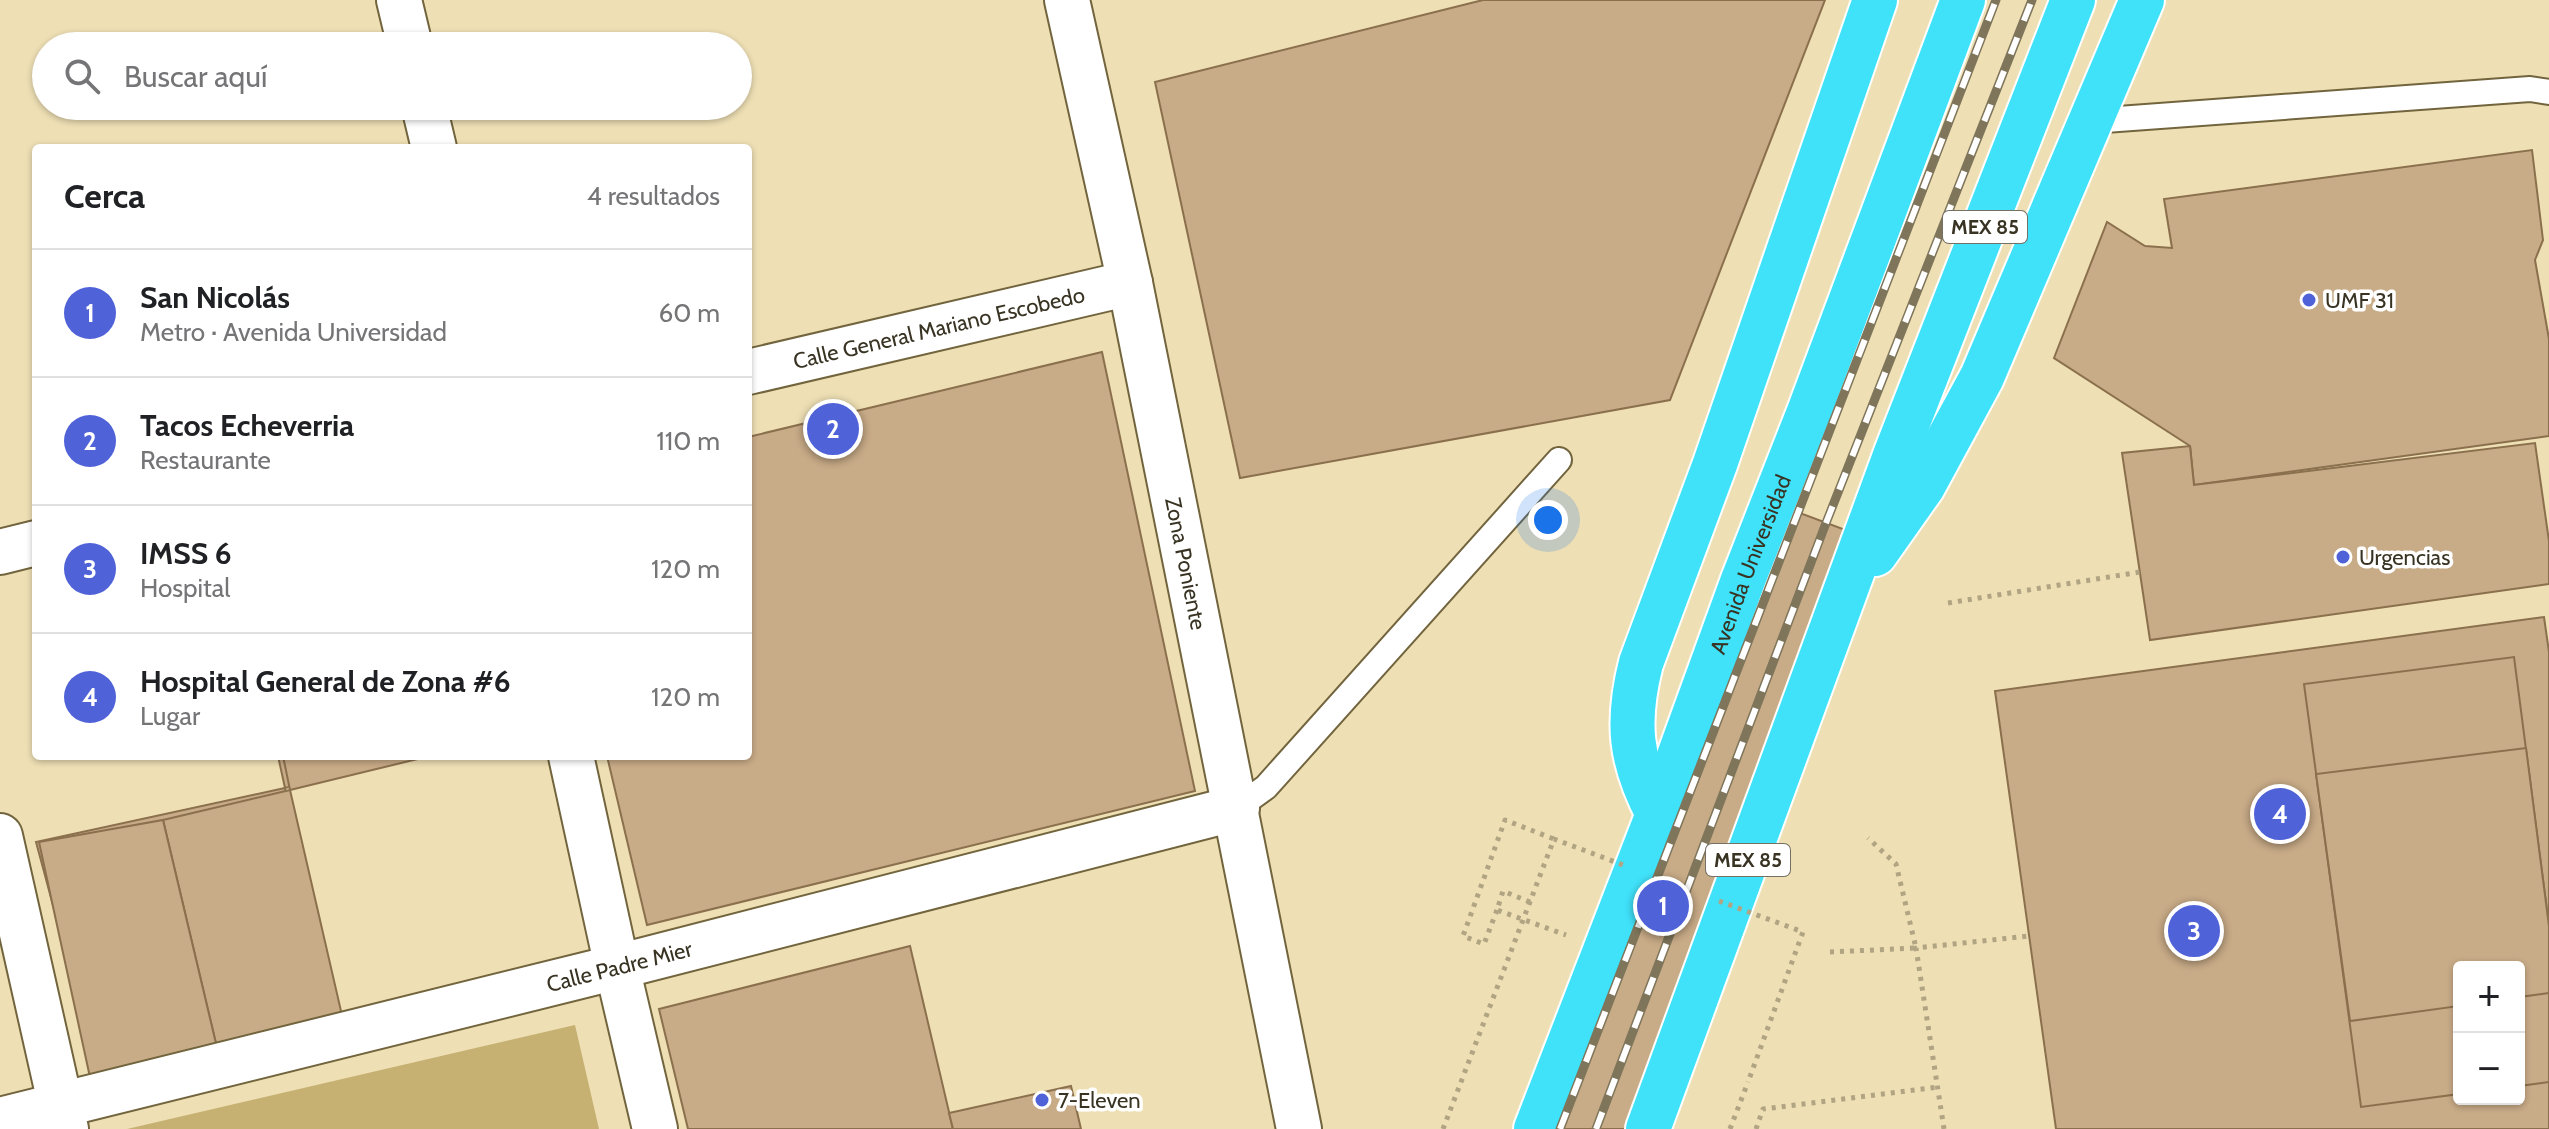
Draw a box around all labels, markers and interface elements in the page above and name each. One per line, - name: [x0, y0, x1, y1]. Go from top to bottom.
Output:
- search box: [32, 32, 752, 120]
- icon: search: [60, 54, 104, 98]
- text: Buscar aquí: [124, 58, 267, 95]
- text: Cerca: [64, 175, 145, 217]
- text: 4 resultados: [587, 180, 720, 212]
- road number: MEX 85: [1943, 211, 2027, 243]
- text: San Nicolás: [140, 279, 290, 316]
- street label: Calle General Mariano Escobedo: [791, 281, 1087, 375]
- place label: UMF 31: [2325, 287, 2394, 314]
- marker: UMF 31: [2300, 291, 2318, 309]
- text: 1: [85, 297, 95, 329]
- text: 60 m: [658, 297, 720, 329]
- text: Metro · Avenida Universidad: [140, 316, 447, 348]
- pin: 2: [807, 399, 859, 459]
- text: Tacos Echeverria: [140, 407, 354, 444]
- text: 2: [83, 425, 97, 457]
- text: 110 m: [656, 425, 720, 457]
- text: Restaurante: [140, 444, 271, 476]
- street label: Avenida Universidad: [1704, 471, 1797, 658]
- street label: Zona Poniente: [1159, 495, 1212, 632]
- your location: [1528, 500, 1568, 540]
- text: IMSS 6: [140, 535, 232, 572]
- place label: Urgencias: [2359, 544, 2450, 571]
- marker: Urgencias: [2334, 548, 2352, 566]
- text: 3: [83, 553, 97, 585]
- text: 120 m: [651, 553, 720, 585]
- text: Hospital: [140, 572, 230, 604]
- text: Hospital General de Zona #6: [140, 663, 511, 700]
- text: 4: [82, 681, 98, 713]
- text: 120 m: [651, 681, 720, 713]
- text: Lugar: [140, 700, 200, 732]
- pin: 4: [2254, 784, 2306, 844]
- road number: MEX 85: [1706, 844, 1790, 876]
- pin: 1: [1637, 876, 1689, 936]
- pin: 3: [2168, 901, 2220, 961]
- street label: Calle Padre Mier: [544, 935, 695, 998]
- map controls: [2453, 961, 2525, 1105]
- button: +: [2453, 961, 2525, 1033]
- button: −: [2453, 1033, 2525, 1105]
- place label: 7-Eleven: [1058, 1087, 1141, 1114]
- marker: 7-Eleven: [1033, 1091, 1051, 1109]

